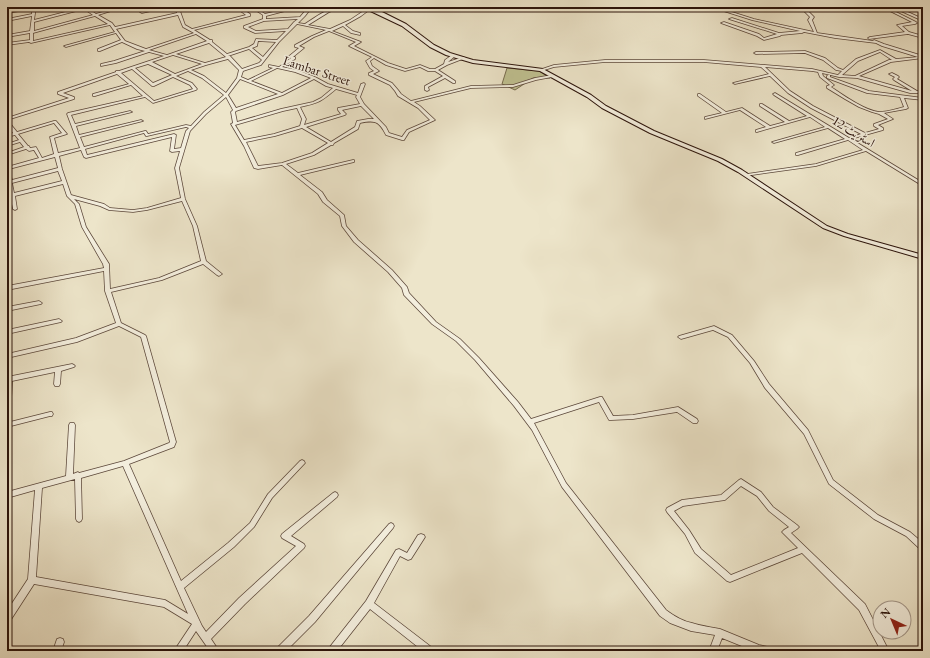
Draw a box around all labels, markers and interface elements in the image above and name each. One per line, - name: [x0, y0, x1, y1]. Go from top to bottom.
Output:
- street label: Lambar Street: [281, 52, 353, 89]
- street label: اسٹریٹ 12: [829, 112, 878, 151]
- north arrow: [872, 600, 912, 640]
- text: N: [877, 605, 893, 621]

